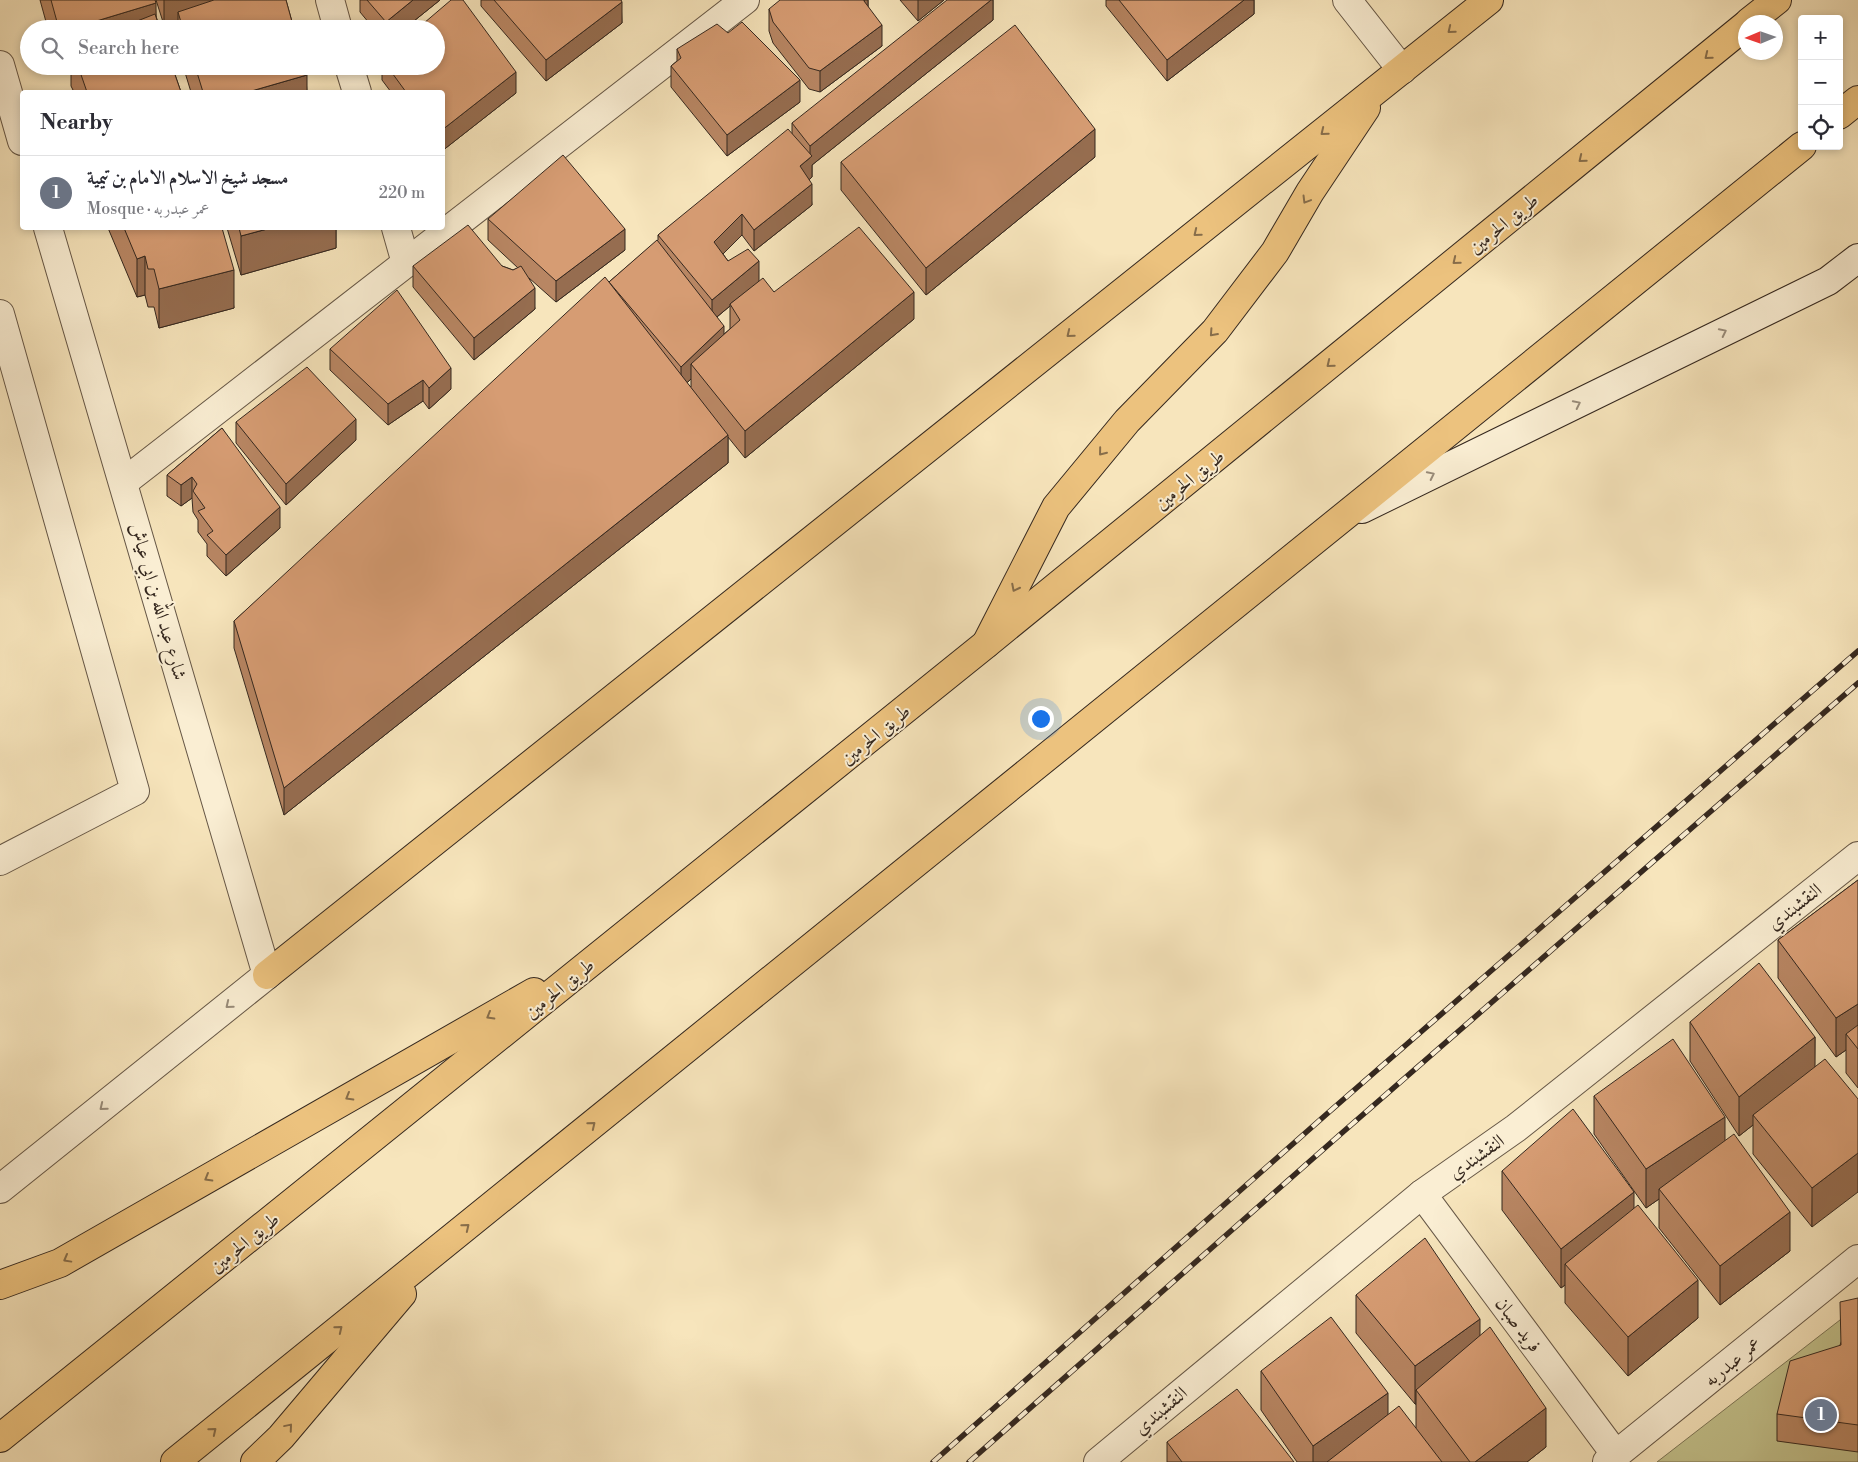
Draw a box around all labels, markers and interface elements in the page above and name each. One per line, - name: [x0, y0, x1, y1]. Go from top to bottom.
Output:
- north arrow: [1738, 15, 1783, 60]
- map controls: [1798, 15, 1843, 150]
- button: +: [1798, 15, 1843, 60]
- search box: [20, 20, 445, 75]
- one-way arrow: [1448, 25, 1457, 33]
- icon: search: [38, 34, 66, 62]
- text: Search here: [78, 36, 179, 60]
- one-way arrow: [1704, 51, 1713, 60]
- button: −: [1798, 60, 1843, 105]
- button: locate: [1798, 105, 1843, 150]
- text: Nearby: [40, 110, 113, 136]
- one-way arrow: [1321, 126, 1330, 134]
- one-way arrow: [1578, 153, 1587, 162]
- text: مسجد شيخ الاسلام الامام بن تيمية: [87, 166, 289, 190]
- text: 1: [52, 183, 60, 203]
- text: 220 m: [379, 183, 425, 203]
- street label: طريق الحرمين: [1464, 188, 1543, 259]
- one-way arrow: [1302, 194, 1312, 203]
- text: Mosque · عمر عبدربه: [87, 199, 209, 219]
- one-way arrow: [1193, 227, 1203, 236]
- one-way arrow: [1452, 256, 1461, 265]
- one-way arrow: [1210, 327, 1219, 336]
- one-way arrow: [1718, 328, 1727, 338]
- one-way arrow: [1067, 329, 1076, 337]
- one-way arrow: [1326, 359, 1335, 368]
- one-way arrow: [1572, 400, 1581, 410]
- street label: طريق الحرمين: [1150, 444, 1229, 515]
- one-way arrow: [1099, 446, 1108, 455]
- one-way arrow: [1426, 471, 1435, 481]
- street label: شارع عبد الله بن ابي عياش: [121, 519, 195, 684]
- one-way arrow: [1011, 582, 1021, 591]
- street label: طريق الحرمين: [836, 699, 915, 770]
- your location: [1028, 706, 1054, 732]
- street label: النقشبندي: [1762, 878, 1829, 938]
- street label: طريق الحرمين: [520, 953, 599, 1024]
- one-way arrow: [226, 1000, 235, 1009]
- one-way arrow: [487, 1010, 496, 1020]
- one-way arrow: [346, 1091, 355, 1101]
- one-way arrow: [99, 1101, 108, 1110]
- one-way arrow: [586, 1122, 595, 1130]
- street label: النقشبندي: [1444, 1129, 1511, 1187]
- one-way arrow: [205, 1172, 214, 1182]
- street label: طريق الحرمين: [205, 1207, 284, 1278]
- one-way arrow: [460, 1224, 469, 1233]
- one-way arrow: [64, 1253, 73, 1263]
- street label: فريد صبان: [1490, 1292, 1547, 1357]
- one-way arrow: [333, 1327, 342, 1335]
- street label: عمر عبدربه: [1699, 1332, 1766, 1392]
- street label: النقشبندي: [1129, 1381, 1194, 1442]
- pin: 1: [1805, 1396, 1837, 1434]
- one-way arrow: [284, 1424, 293, 1433]
- one-way arrow: [207, 1429, 216, 1437]

